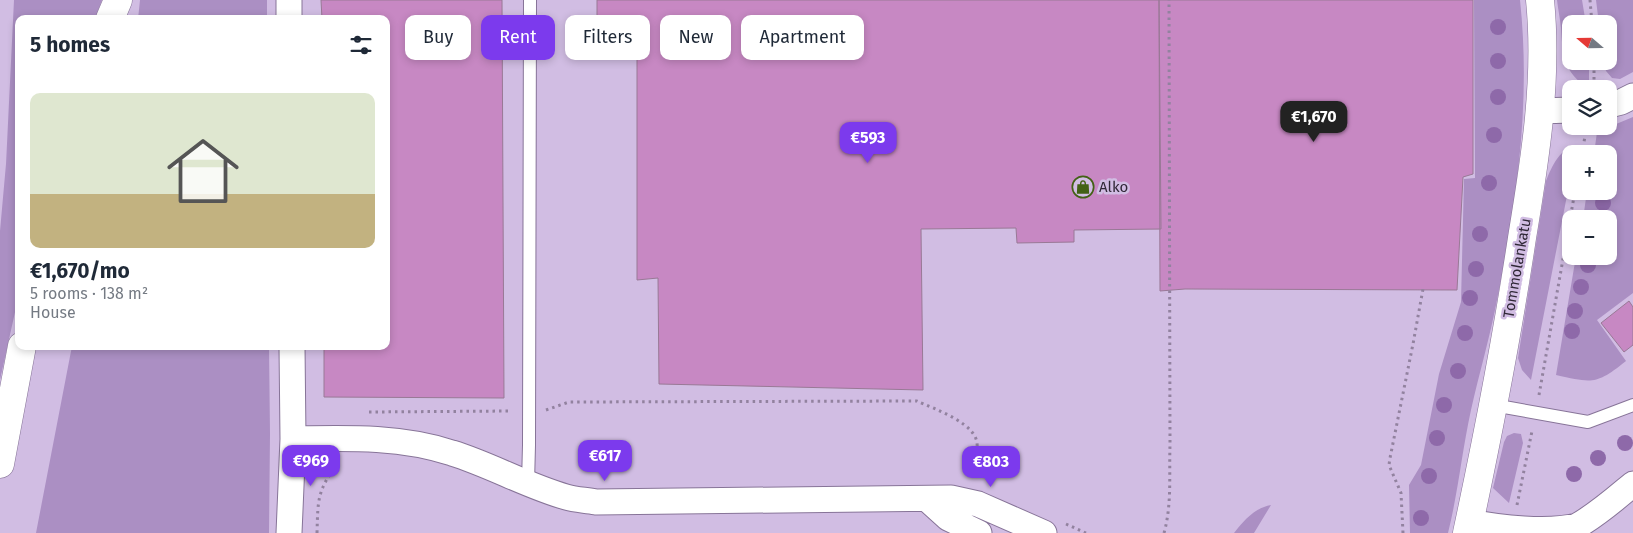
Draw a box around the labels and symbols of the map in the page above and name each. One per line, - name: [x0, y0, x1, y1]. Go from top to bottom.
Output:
- north arrow: [1562, 15, 1618, 70]
- pin: €1,670: [1273, 100, 1355, 143]
- pin: €593: [838, 121, 898, 164]
- shop icon: Alko: [1071, 175, 1095, 199]
- place label: Alko: [1099, 178, 1128, 196]
- street label: Tommolankatu: [1499, 217, 1535, 319]
- pin: €617: [575, 440, 635, 482]
- pin: €969: [281, 444, 341, 487]
- pin: €803: [961, 446, 1021, 488]

